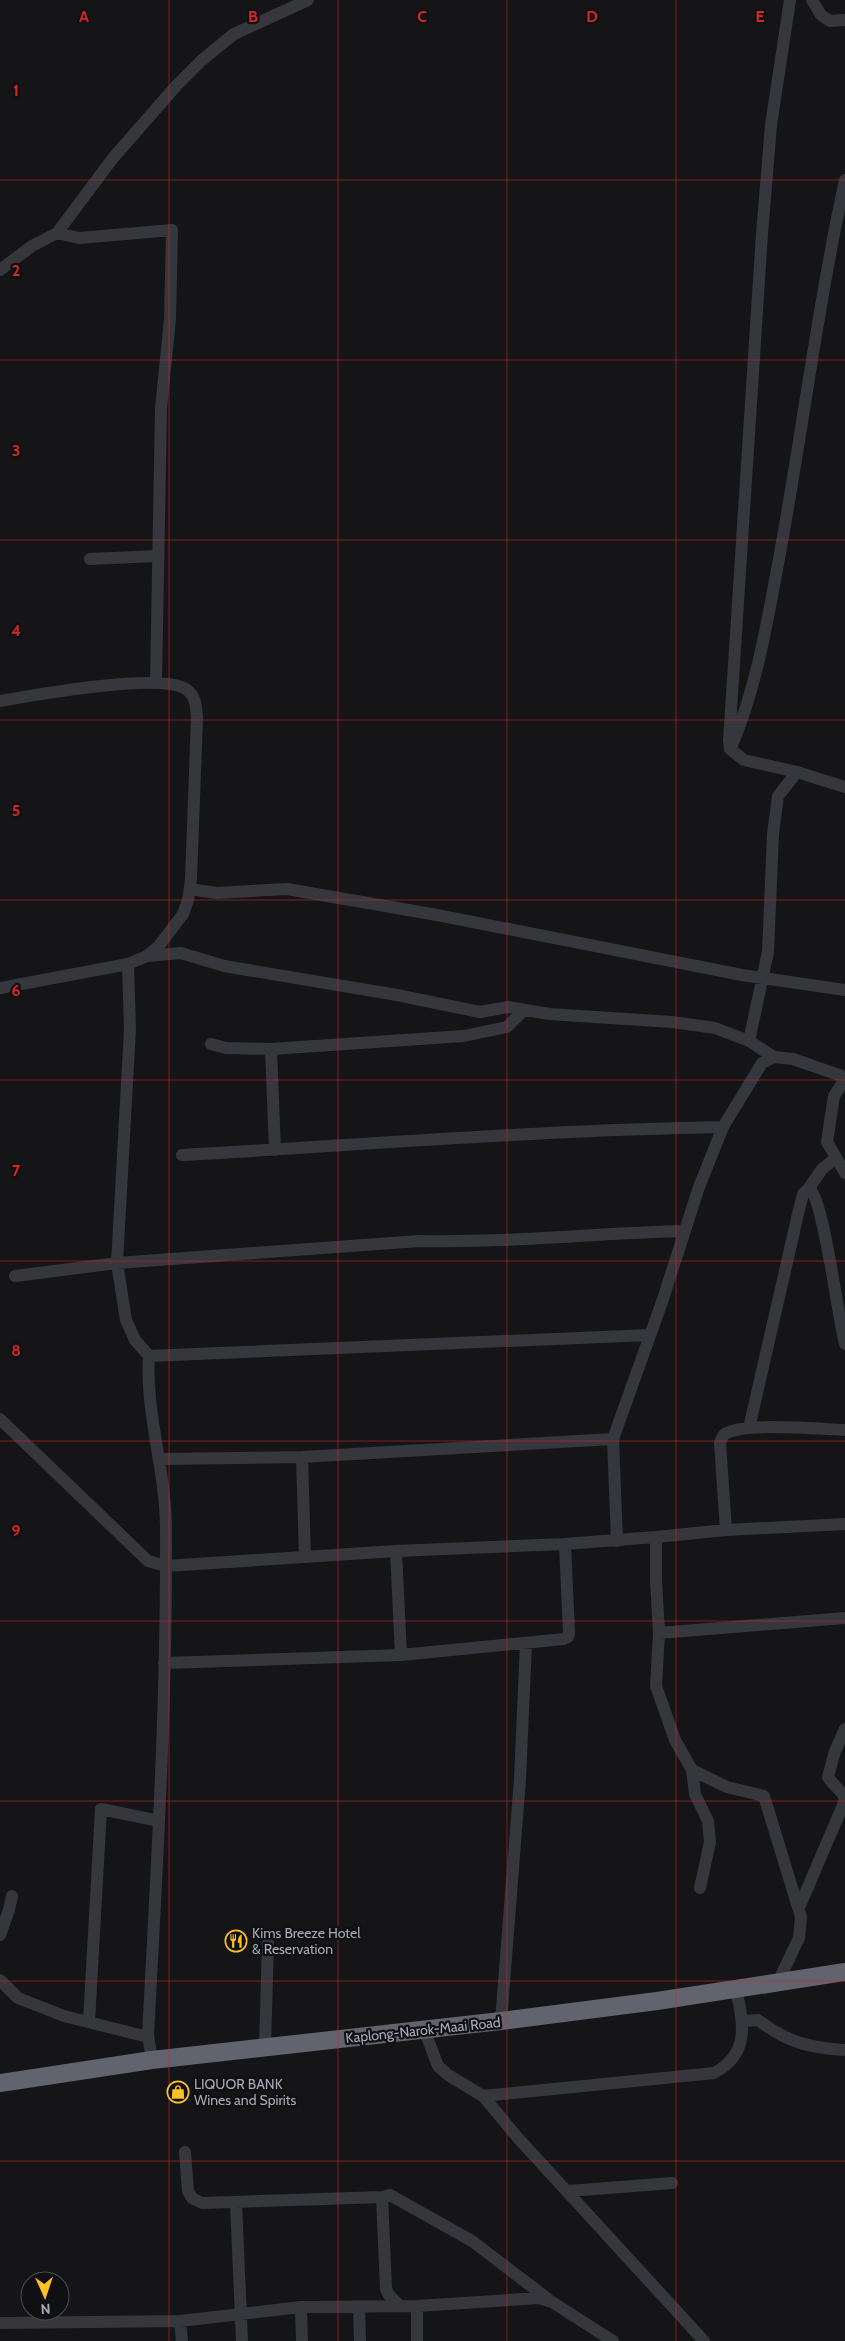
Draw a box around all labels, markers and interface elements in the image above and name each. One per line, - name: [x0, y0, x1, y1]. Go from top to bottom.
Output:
- text: A: [79, 7, 89, 26]
- text: B: [248, 7, 258, 26]
- text: C: [417, 7, 427, 26]
- text: D: [586, 7, 598, 26]
- text: E: [755, 7, 765, 26]
- text: 1: [13, 81, 19, 100]
- text: 2: [12, 261, 20, 280]
- text: 3: [12, 441, 20, 460]
- text: 4: [11, 621, 21, 640]
- text: 5: [12, 801, 20, 820]
- text: 6: [12, 981, 21, 1000]
- text: 7: [12, 1161, 21, 1180]
- text: 8: [11, 1341, 21, 1360]
- text: 9: [12, 1521, 21, 1540]
- place label: Kims Breeze Hotel & Reservation: [252, 1924, 361, 1958]
- restaurant icon: Kims Breeze Hotel & Reservation: [224, 1929, 248, 1953]
- street label: Kaplong-Narok-Maai Road: [345, 2013, 501, 2047]
- place label: LIQUOR BANK Wines and Spirits: [194, 2075, 297, 2109]
- shop icon: LIQUOR BANK Wines and Spirits: [166, 2080, 190, 2104]
- north arrow: [20, 2271, 70, 2321]
- text: N: [40, 2300, 51, 2318]

